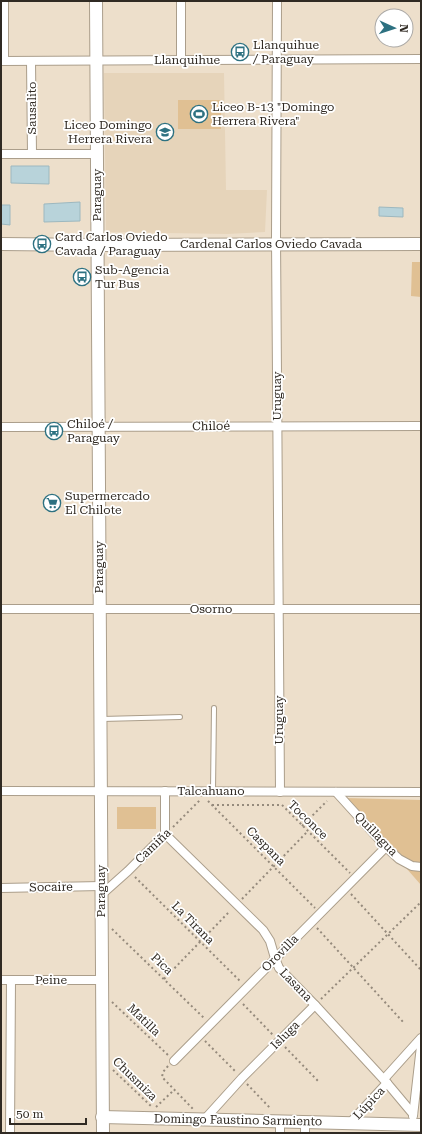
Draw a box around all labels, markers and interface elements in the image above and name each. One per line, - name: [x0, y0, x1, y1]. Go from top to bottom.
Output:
- north arrow: [374, 8, 414, 48]
- text: N: [397, 24, 410, 34]
- place label: Llanquihue / Paraguay: [252, 38, 319, 66]
- bus stop icon: Llanquihue / Paraguay: [230, 42, 250, 62]
- street label: Llanquihue: [154, 53, 220, 67]
- street label: Sausalito: [25, 82, 39, 134]
- place label: Liceo B-13 "Domingo Herrera Rivera": [212, 100, 334, 128]
- sports icon: Liceo B-13 "Domingo Herrera Rivera": [189, 104, 209, 124]
- place label: Liceo Domingo Herrera Rivera: [64, 118, 152, 146]
- school or university icon: Liceo Domingo Herrera Rivera: [155, 122, 175, 142]
- street label: Paraguay: [90, 168, 104, 221]
- place label: Card Carlos Oviedo Cavada / Paraguay: [55, 230, 168, 258]
- bus stop icon: Card Carlos Oviedo Cavada / Paraguay: [32, 234, 52, 254]
- street label: Cardenal Carlos Oviedo Cavada: [180, 237, 363, 251]
- place label: Sub-Agencia Tur Bus: [95, 263, 169, 291]
- bus stop icon: Sub-Agencia Tur Bus: [72, 267, 92, 287]
- street label: Uruguay: [270, 370, 284, 421]
- place label: Chiloé / Paraguay: [67, 417, 121, 445]
- street label: Chiloé: [192, 419, 230, 433]
- bus stop icon: Chiloé / Paraguay: [44, 421, 64, 441]
- place label: Supermercado El Chilote: [65, 489, 150, 517]
- supermarket icon: Supermercado El Chilote: [42, 493, 62, 513]
- street label: Paraguay: [92, 540, 106, 593]
- street label: Osorno: [190, 602, 232, 616]
- street label: Uruguay: [272, 694, 286, 745]
- street label: Talcahuano: [177, 784, 245, 798]
- street label: Toconce: [285, 798, 331, 843]
- street label: Quillagua: [352, 809, 401, 859]
- street label: Caspana: [244, 824, 289, 869]
- street label: Camiña: [132, 825, 174, 866]
- street label: Paraguay: [94, 864, 108, 917]
- street label: Socaire: [29, 880, 73, 894]
- street label: La Tirana: [169, 899, 218, 948]
- street label: Orovilla: [259, 931, 302, 974]
- street label: Pica: [148, 950, 176, 978]
- street label: Lasana: [277, 966, 315, 1005]
- street label: Peine: [35, 973, 68, 987]
- street label: Matilla: [125, 1001, 164, 1039]
- street label: Isluga: [268, 1017, 303, 1052]
- street label: Chusmiza: [110, 1054, 160, 1104]
- street label: Lúpica: [350, 1083, 388, 1122]
- scale bar: [10, 1100, 86, 1126]
- text: 50 m: [16, 1107, 43, 1121]
- street label: Domingo Faustino Sarmiento: [154, 1112, 322, 1128]

